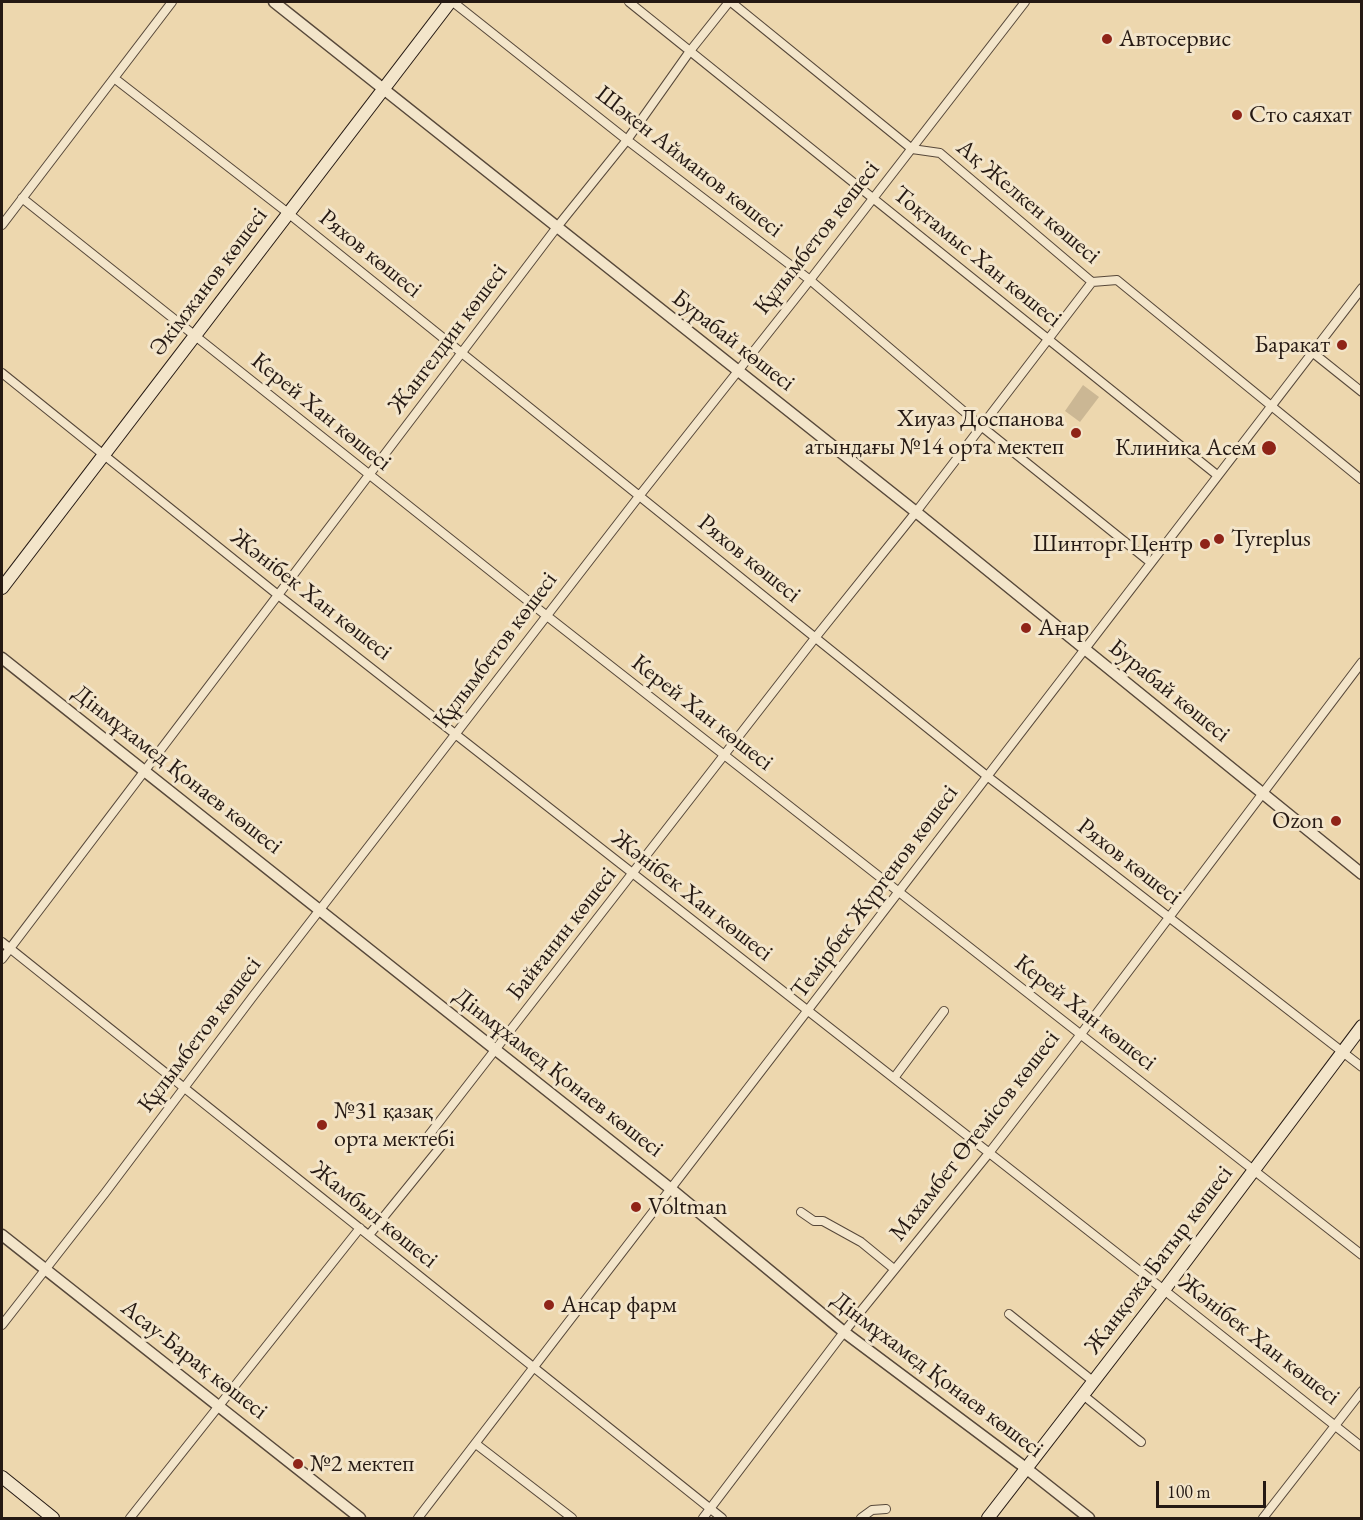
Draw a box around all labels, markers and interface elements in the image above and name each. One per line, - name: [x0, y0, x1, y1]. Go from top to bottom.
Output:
- place label: Автосервис: [1119, 25, 1231, 53]
- marker: Автосервис: [1100, 32, 1114, 46]
- street label: Шәкен Айманов көшесі: [590, 80, 788, 244]
- place label: Сто саяхат: [1249, 101, 1352, 129]
- marker: Сто саяхат: [1230, 108, 1244, 122]
- street label: Ақ Желкен көшесі: [950, 134, 1106, 270]
- street label: Құлымбетов көшесі: [748, 155, 886, 321]
- street label: Тоқтамыс Хан көшесі: [887, 180, 1067, 334]
- street label: Әкімжанов көшесі: [144, 202, 274, 362]
- street label: Ряхов көшесі: [313, 204, 427, 304]
- street label: Жангелдин көшесі: [382, 258, 514, 420]
- street label: Бурабай көшесі: [666, 284, 800, 398]
- place label: Баракат: [1254, 331, 1330, 359]
- marker: Баракат: [1335, 338, 1349, 352]
- street label: Керей Хан көшесі: [245, 347, 397, 477]
- place label: Хиуаз Доспанова атындағы №14 орта мектеп: [805, 405, 1064, 461]
- marker: Хиуаз Доспанова атындағы №14 орта мектеп: [1069, 426, 1083, 440]
- place label: Клиника Асем: [1115, 434, 1256, 462]
- marker: Клиника Асем: [1260, 439, 1278, 457]
- street label: Ряхов көшесі: [692, 509, 806, 609]
- street label: Жәнібек Хан көшесі: [225, 523, 397, 667]
- place label: Tyreplus: [1231, 525, 1311, 553]
- place label: Шинторг Центр: [1033, 530, 1193, 558]
- marker: Tyreplus: [1212, 532, 1226, 546]
- marker: Шинторг Центр: [1198, 537, 1212, 551]
- street label: Құлымбетов көшесі: [428, 567, 564, 733]
- place label: Анар: [1038, 614, 1089, 642]
- marker: Анар: [1019, 621, 1033, 635]
- street label: Бурабай көшесі: [1102, 633, 1236, 749]
- street label: Керей Хан көшесі: [625, 649, 779, 777]
- street label: Дінмұхамед Қонаев көшесі: [66, 679, 288, 861]
- street label: Темірбек Жүргенов көшесі: [785, 780, 965, 1004]
- place label: Ozon: [1272, 807, 1324, 835]
- street label: Ряхов көшесі: [1071, 812, 1187, 912]
- marker: Ozon: [1329, 814, 1343, 828]
- street label: Жәнібек Хан көшесі: [606, 824, 778, 968]
- street label: Байғанин көшесі: [501, 862, 623, 1006]
- street label: Керей Хан көшесі: [1008, 949, 1162, 1077]
- street label: Құлымбетов көшесі: [132, 952, 268, 1118]
- street label: Дінмұхамед Қонаев көшесі: [447, 982, 669, 1164]
- street label: Махамбет Өтемісов көшесі: [884, 1025, 1066, 1247]
- place label: №31 қазақ орта мектебі: [334, 1097, 455, 1153]
- marker: №31 қазақ орта мектебі: [315, 1118, 329, 1132]
- street label: Жамбыл көшесі: [305, 1155, 443, 1275]
- street label: Жанқожа Батыр көшесі: [1079, 1160, 1239, 1360]
- place label: Voltman: [648, 1193, 727, 1221]
- marker: Voltman: [629, 1200, 643, 1214]
- street label: Жәнібек Хан көшесі: [1173, 1268, 1345, 1412]
- street label: Дінмұхамед Қонаев көшесі: [825, 1286, 1049, 1464]
- place label: Ансар фарм: [561, 1291, 677, 1319]
- street label: Асау-Барақ көшесі: [115, 1294, 273, 1426]
- marker: Ансар фарм: [542, 1298, 556, 1312]
- place label: №2 мектеп: [310, 1450, 414, 1478]
- marker: №2 мектеп: [291, 1457, 305, 1471]
- scale bar: [1159, 1469, 1268, 1507]
- text: 100 m: [1167, 1480, 1211, 1503]

